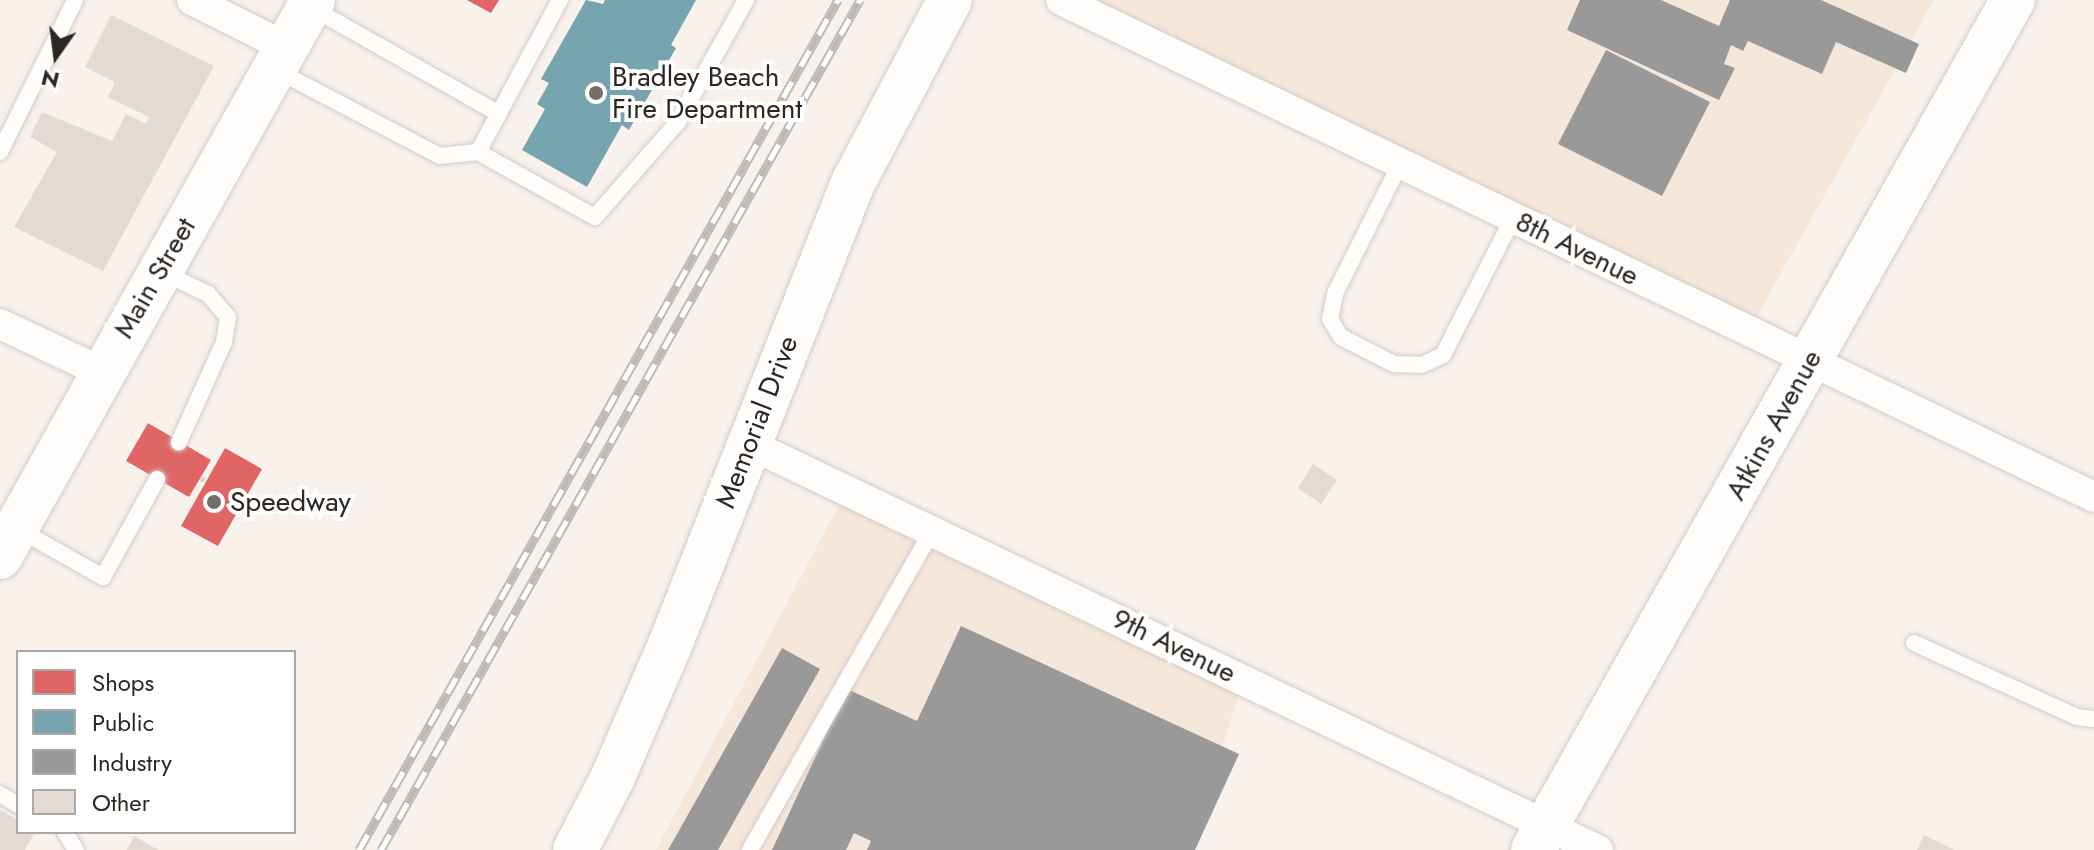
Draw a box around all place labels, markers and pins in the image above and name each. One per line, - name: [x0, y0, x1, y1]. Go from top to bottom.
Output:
- place label: Bradley Beach Fire Department: [612, 60, 802, 126]
- marker: Bradley Beach Fire Department: [587, 84, 605, 102]
- place label: Speedway: [230, 485, 351, 519]
- marker: Speedway: [205, 493, 223, 511]

